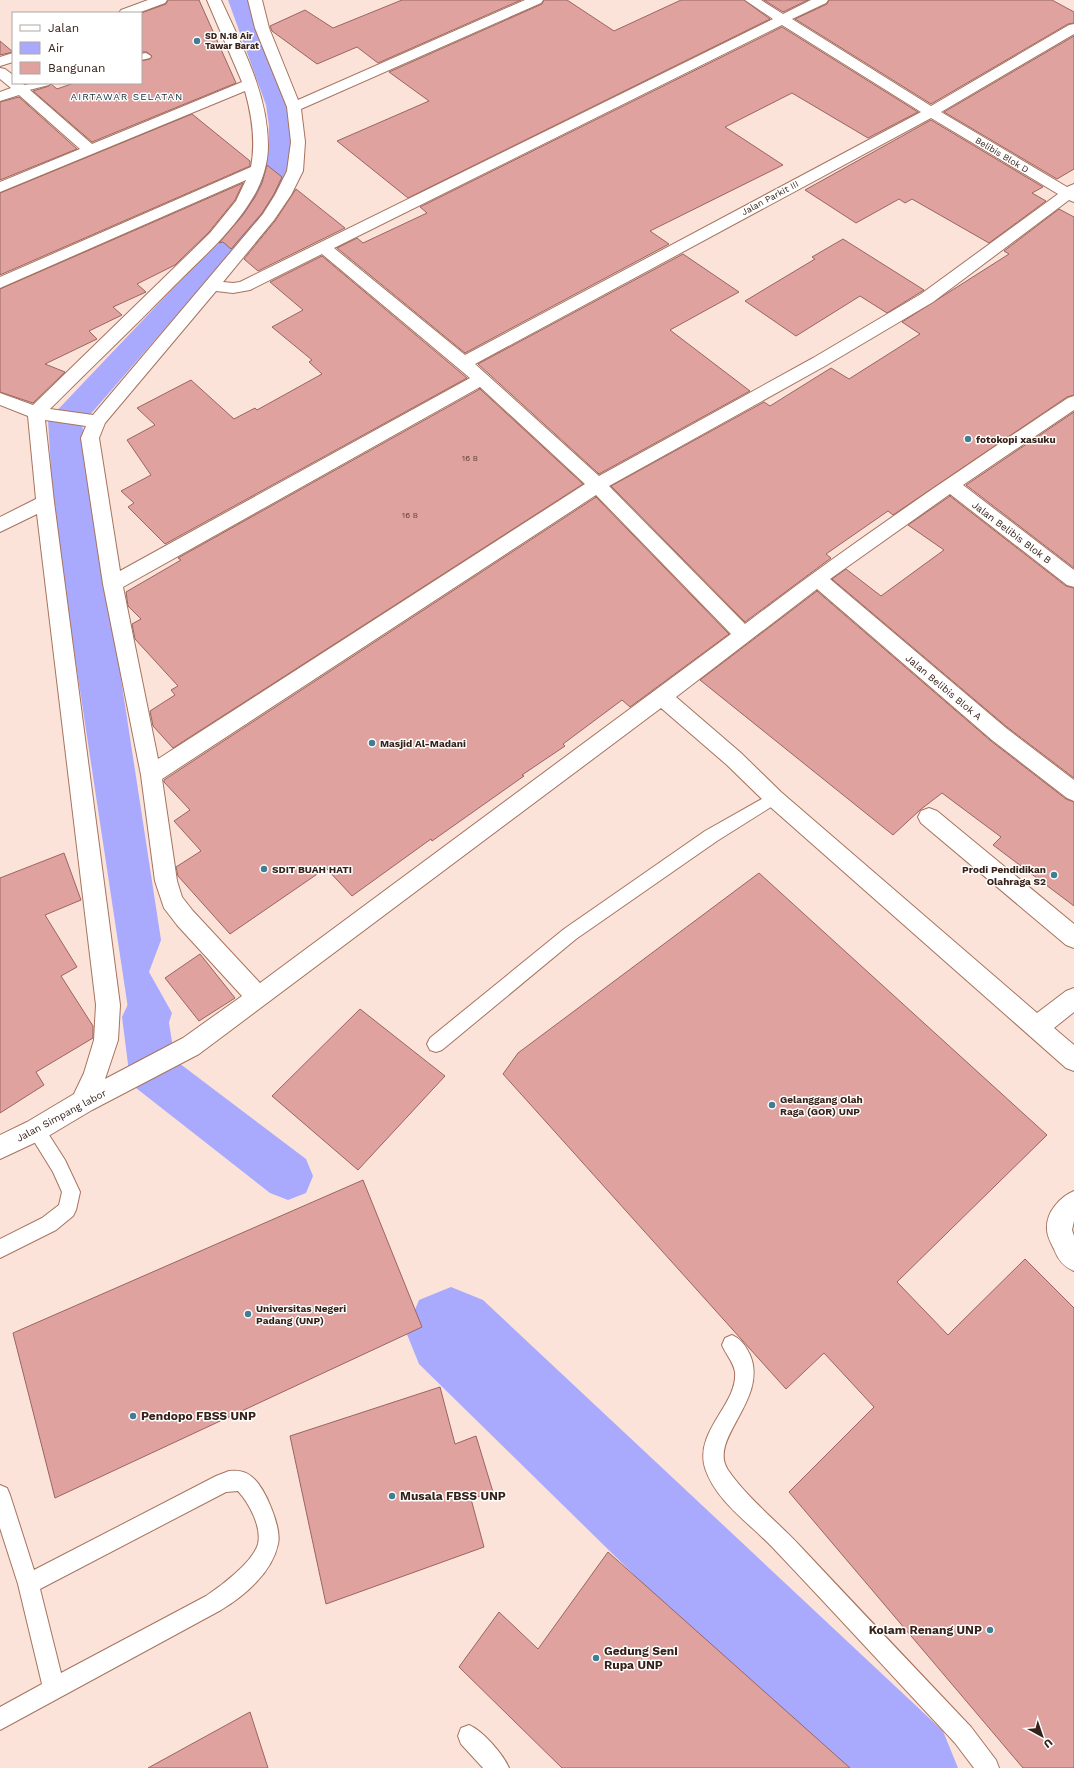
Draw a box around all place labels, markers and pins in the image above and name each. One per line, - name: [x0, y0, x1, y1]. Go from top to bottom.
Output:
- place label: SD N.18 Air Tawar Barat: [205, 31, 259, 51]
- marker: SD N.18 Air Tawar Barat: [192, 36, 202, 46]
- marker: fotokopi xasuku: [963, 434, 973, 444]
- place label: fotokopi xasuku: [976, 434, 1056, 445]
- marker: Masjid Al-Madani: [367, 738, 377, 748]
- place label: Masjid Al-Madani: [380, 738, 466, 749]
- marker: SDIT BUAH HATI: [259, 864, 269, 874]
- place label: SDIT BUAH HATI: [272, 864, 352, 875]
- place label: Prodi Pendidikan Olahraga S2: [962, 864, 1046, 887]
- marker: Prodi Pendidikan Olahraga S2: [1049, 870, 1059, 880]
- place label: Gelanggang Olah Raga (GOR) UNP: [780, 1094, 863, 1117]
- marker: Gelanggang Olah Raga (GOR) UNP: [767, 1100, 777, 1110]
- place label: Universitas Negeri Padang (UNP): [256, 1303, 346, 1326]
- marker: Universitas Negeri Padang (UNP): [243, 1309, 253, 1319]
- place label: Pendopo FBSS UNP: [141, 1409, 256, 1423]
- marker: Pendopo FBSS UNP: [128, 1411, 138, 1421]
- place label: Musala FBSS UNP: [400, 1489, 506, 1503]
- marker: Musala FBSS UNP: [387, 1491, 397, 1501]
- place label: Kolam Renang UNP: [869, 1623, 982, 1637]
- marker: Kolam Renang UNP: [985, 1625, 995, 1635]
- place label: Gedung Seni Rupa UNP: [604, 1644, 678, 1672]
- marker: Gedung Seni Rupa UNP: [591, 1653, 601, 1663]

